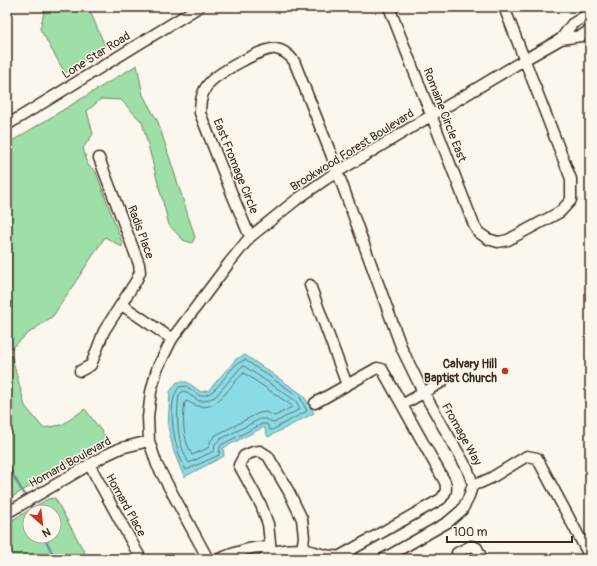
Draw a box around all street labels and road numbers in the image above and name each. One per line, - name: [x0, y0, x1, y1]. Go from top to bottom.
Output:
- street label: Lone Star Road: [59, 28, 133, 82]
- street label: Romaine Circle East: [420, 66, 469, 165]
- street label: Brookwood Forest Boulevard: [288, 106, 417, 195]
- street label: East Fromage Circle: [210, 116, 262, 216]
- street label: Radis Place: [124, 203, 157, 261]
- street label: Fromage Way: [438, 400, 485, 468]
- street label: Homard Boulevard: [27, 434, 114, 491]
- street label: Homard Place: [102, 471, 149, 539]

